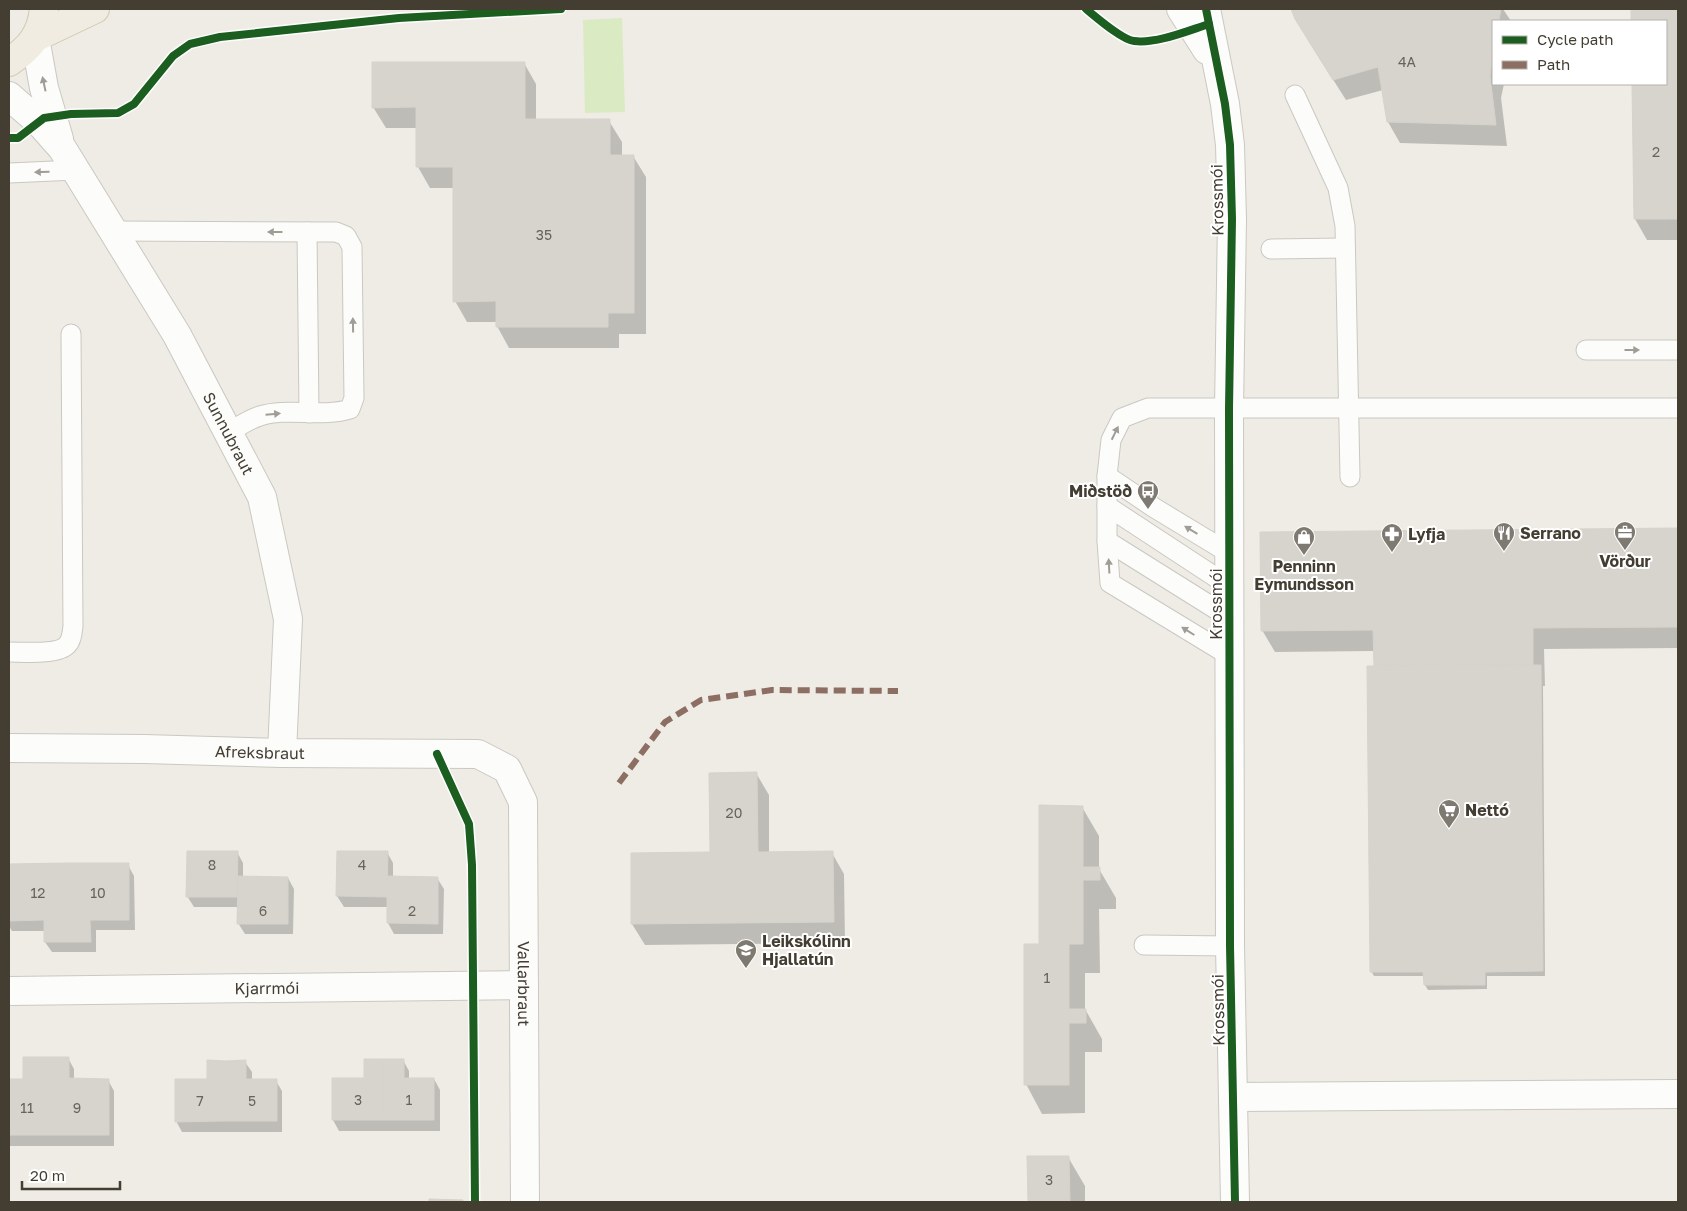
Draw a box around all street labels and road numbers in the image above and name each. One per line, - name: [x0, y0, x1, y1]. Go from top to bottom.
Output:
- street label: Krossmói: [1206, 164, 1228, 236]
- street label: Sunnubraut: [199, 389, 258, 478]
- street label: Krossmói: [1206, 568, 1226, 640]
- street label: Afreksbraut: [215, 741, 305, 763]
- street label: Vallarbraut: [514, 941, 534, 1026]
- street label: Krossmói: [1207, 974, 1229, 1046]
- street label: Kjarrmói: [234, 978, 300, 998]

